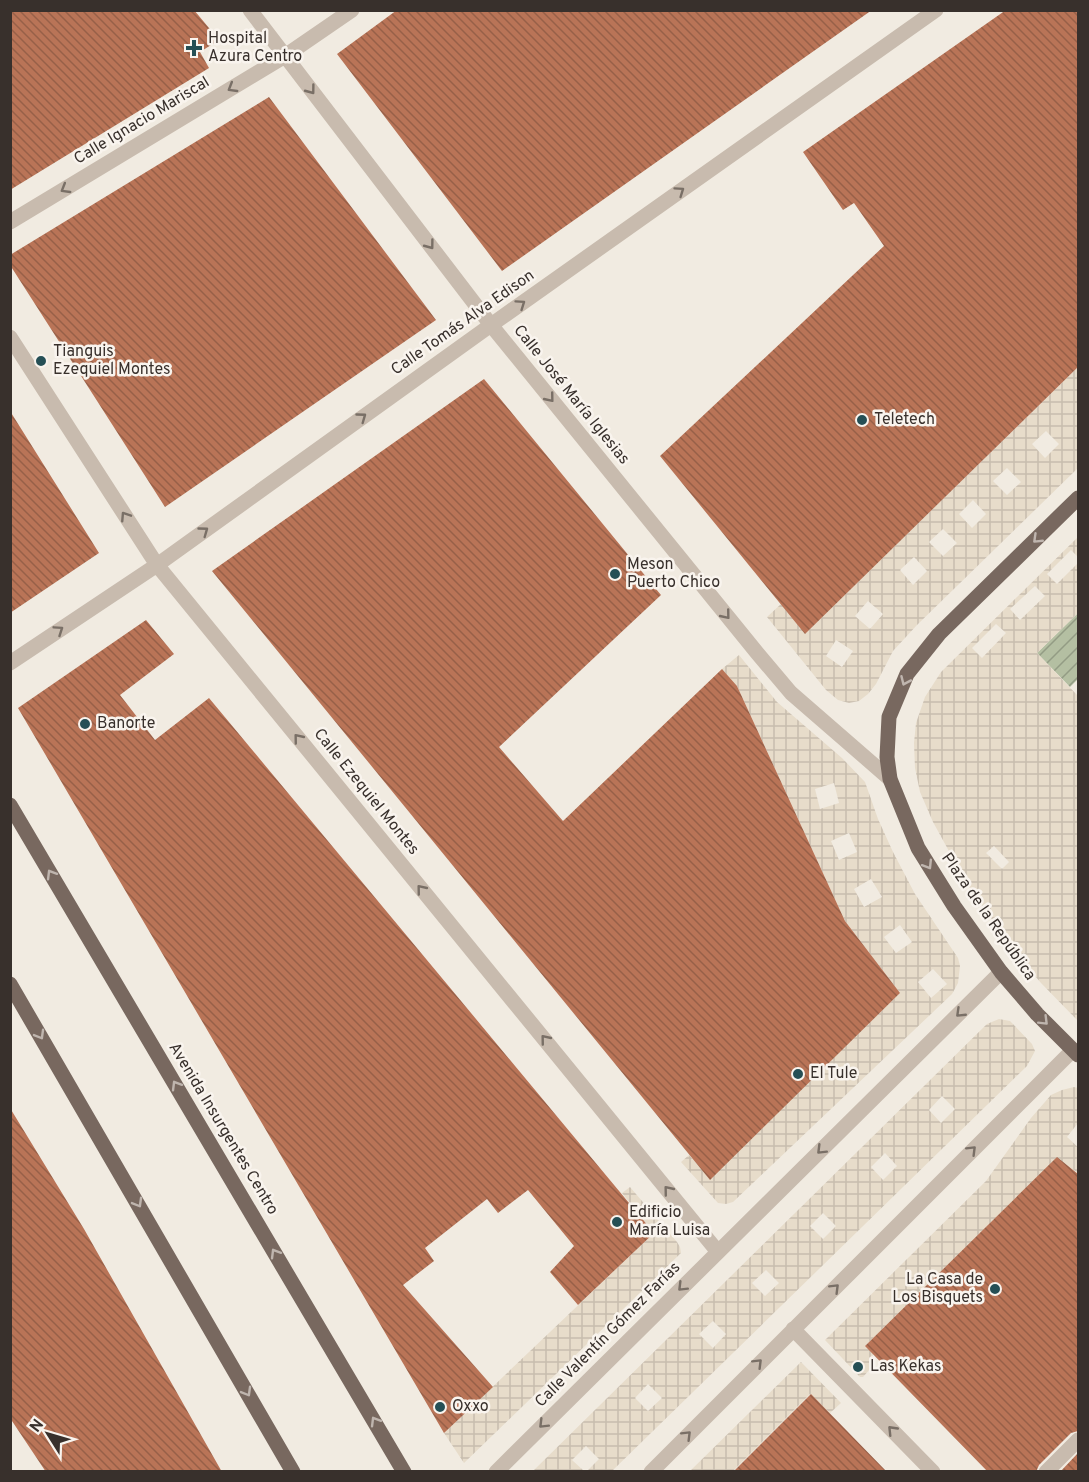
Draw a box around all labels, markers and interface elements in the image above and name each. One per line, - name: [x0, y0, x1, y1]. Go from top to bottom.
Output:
- place label: Hospital Azura Centro: [208, 29, 302, 67]
- marker: Hospital Azura Centro: [185, 39, 203, 57]
- street label: Calle Ignacio Mariscal: [71, 73, 213, 169]
- one-way arrow: [228, 81, 238, 92]
- one-way arrow: [304, 83, 315, 94]
- one-way arrow: [61, 181, 71, 193]
- one-way arrow: [674, 187, 685, 198]
- one-way arrow: [422, 238, 433, 249]
- street label: Calle Tomás Alva Edison: [387, 266, 539, 380]
- one-way arrow: [514, 300, 525, 311]
- street label: Calle José María Iglesias: [509, 321, 633, 469]
- place label: Tianguis Ezequiel Montes: [53, 342, 170, 380]
- marker: Tianguis Ezequiel Montes: [34, 354, 48, 368]
- one-way arrow: [543, 391, 554, 402]
- place label: Teletech: [874, 410, 935, 430]
- one-way arrow: [356, 413, 367, 424]
- marker: Teletech: [855, 413, 869, 427]
- one-way arrow: [121, 512, 132, 523]
- one-way arrow: [198, 527, 209, 538]
- one-way arrow: [1033, 532, 1043, 543]
- place label: Meson Puerto Chico: [627, 555, 720, 593]
- marker: Meson Puerto Chico: [608, 567, 622, 581]
- one-way arrow: [719, 608, 730, 619]
- one-way arrow: [53, 626, 63, 638]
- one-way arrow: [900, 675, 912, 686]
- place label: Banorte: [97, 714, 155, 734]
- marker: Banorte: [78, 717, 92, 731]
- street label: Calle Ezequiel Montes: [309, 725, 423, 859]
- one-way arrow: [294, 733, 305, 744]
- street label: Plaza de la República: [936, 849, 1040, 985]
- one-way arrow: [921, 859, 933, 869]
- one-way arrow: [47, 870, 59, 880]
- one-way arrow: [417, 884, 428, 895]
- one-way arrow: [956, 1006, 967, 1017]
- one-way arrow: [1037, 1014, 1048, 1024]
- one-way arrow: [33, 1029, 44, 1039]
- one-way arrow: [541, 1035, 552, 1046]
- street label: Avenida Insurgentes Centro: [164, 1039, 282, 1219]
- place label: El Tule: [810, 1064, 857, 1084]
- marker: El Tule: [791, 1067, 805, 1081]
- one-way arrow: [172, 1081, 184, 1091]
- one-way arrow: [817, 1143, 828, 1154]
- one-way arrow: [965, 1146, 976, 1157]
- one-way arrow: [664, 1186, 675, 1197]
- one-way arrow: [130, 1197, 142, 1208]
- place label: Edificio María Luisa: [629, 1203, 710, 1241]
- marker: Edificio María Luisa: [610, 1215, 624, 1229]
- one-way arrow: [271, 1249, 283, 1259]
- street label: Calle Valentín Gómez Farías: [531, 1258, 685, 1412]
- place label: La Casa de Los Bisquets: [892, 1270, 983, 1308]
- one-way arrow: [679, 1280, 690, 1291]
- marker: La Casa de Los Bisquets: [988, 1282, 1002, 1296]
- one-way arrow: [828, 1284, 838, 1295]
- place label: Las Kekas: [870, 1357, 941, 1377]
- one-way arrow: [751, 1360, 762, 1371]
- marker: Las Kekas: [851, 1360, 865, 1374]
- one-way arrow: [240, 1386, 251, 1396]
- place label: Oxxo: [452, 1397, 489, 1417]
- marker: Oxxo: [433, 1400, 447, 1414]
- north arrow: [18, 1404, 78, 1464]
- text: N: [26, 1416, 49, 1437]
- one-way arrow: [370, 1417, 382, 1427]
- one-way arrow: [540, 1417, 551, 1428]
- one-way arrow: [888, 1426, 899, 1436]
- one-way arrow: [680, 1431, 691, 1442]

